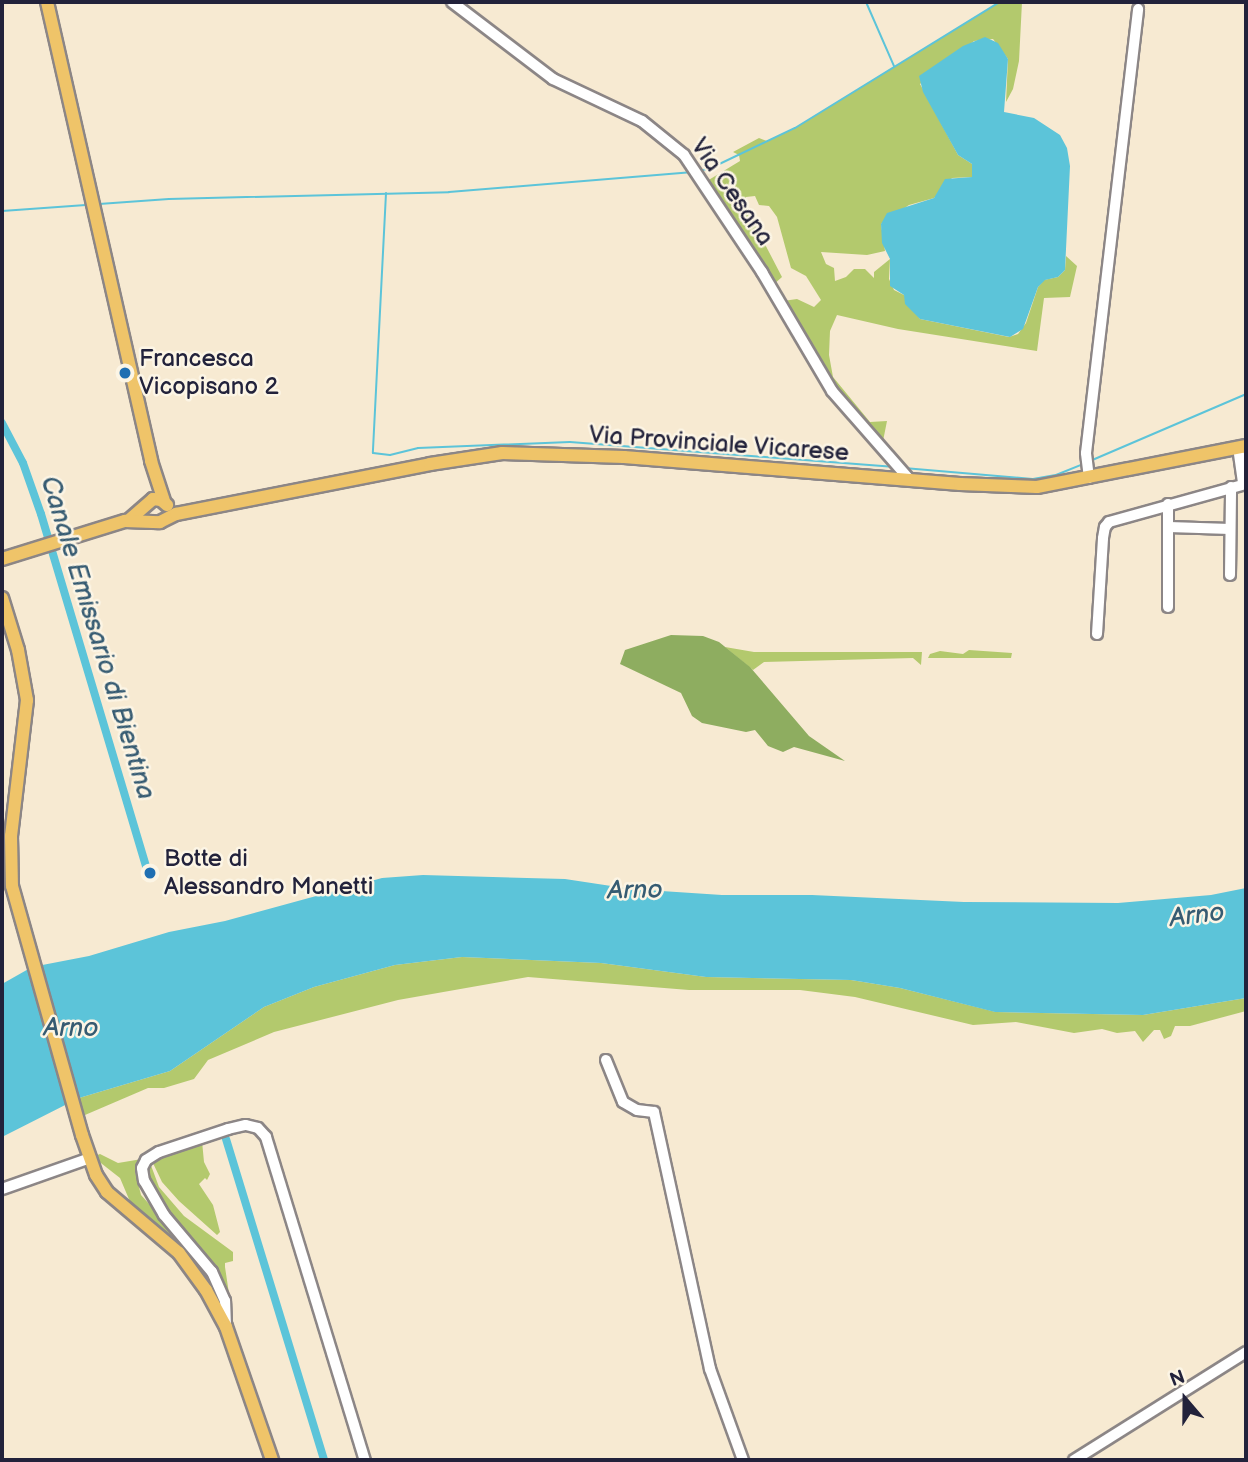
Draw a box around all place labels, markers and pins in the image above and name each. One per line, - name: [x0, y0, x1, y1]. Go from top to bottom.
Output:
- place label: Francesca Vicopisano 2: [139, 345, 279, 401]
- marker: Francesca Vicopisano 2: [117, 365, 133, 381]
- place label: Botte di Alessandro Manetti: [164, 845, 373, 901]
- marker: Botte di Alessandro Manetti: [142, 865, 158, 881]

